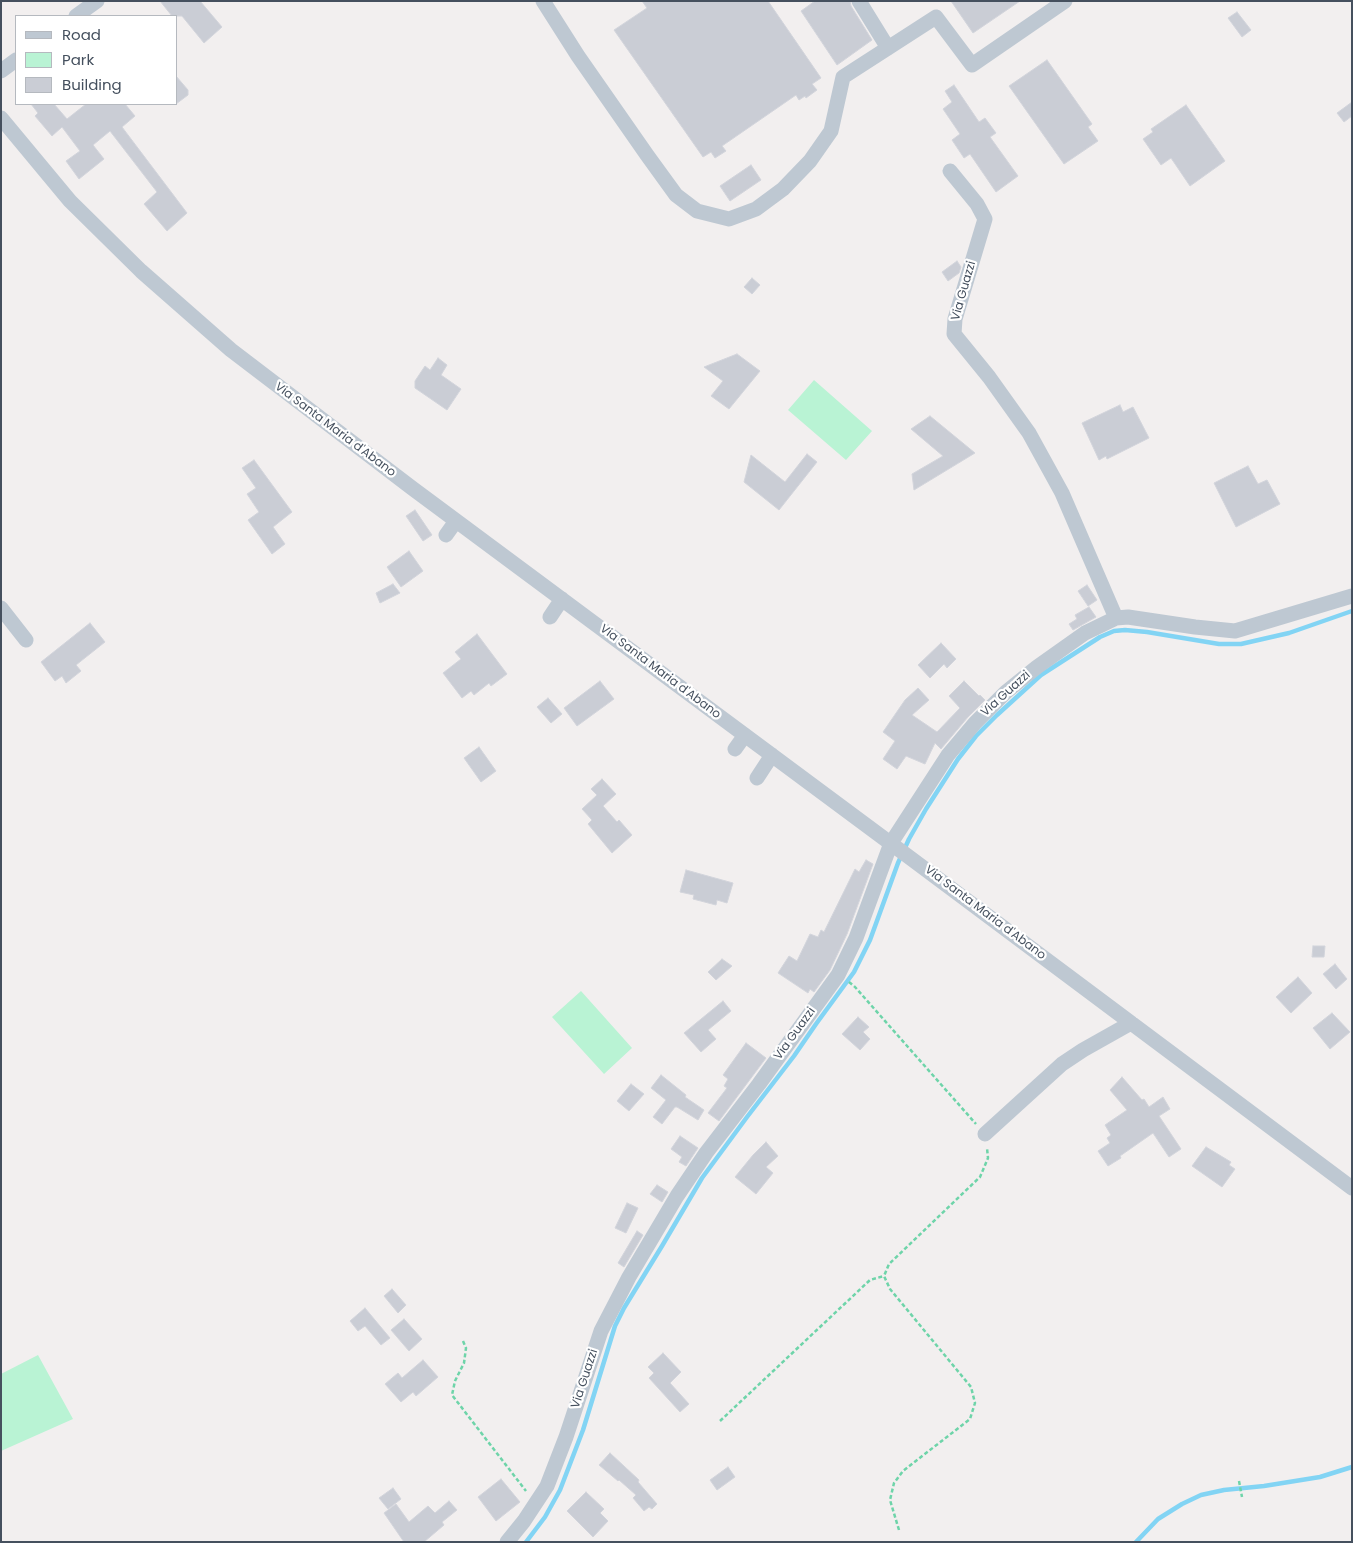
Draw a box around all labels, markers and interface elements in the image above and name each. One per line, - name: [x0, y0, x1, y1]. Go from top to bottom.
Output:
- legend: [15, 15, 178, 105]
- text: Road: [62, 24, 101, 45]
- text: Park: [62, 49, 94, 70]
- text: Building: [62, 74, 122, 95]
- street label: Via Guazzi: [949, 260, 979, 322]
- street label: Via Santa Maria d'Abano: [272, 380, 398, 480]
- street label: Via Santa Maria d'Abano: [597, 622, 723, 722]
- street label: Via Guazzi: [978, 668, 1034, 720]
- street label: Via Santa Maria d'Abano: [922, 863, 1048, 963]
- street label: Via Guazzi: [771, 1005, 819, 1063]
- street label: Via Guazzi: [569, 1348, 601, 1410]

